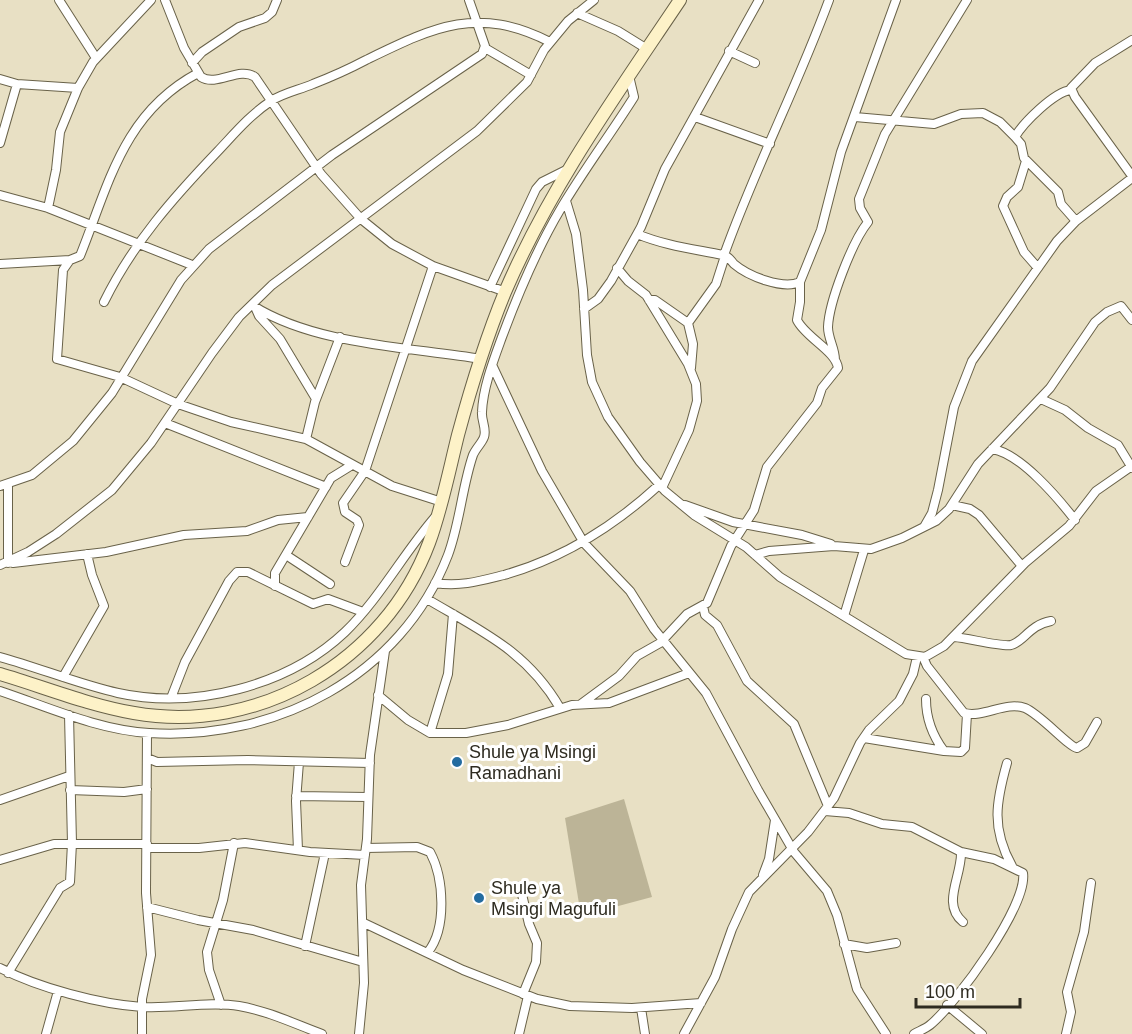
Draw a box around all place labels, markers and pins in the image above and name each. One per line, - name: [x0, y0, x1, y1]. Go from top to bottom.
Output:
- place label: Shule ya Msingi Ramadhani: [469, 742, 596, 783]
- marker: Shule ya Msingi Ramadhani: [450, 755, 464, 769]
- place label: Shule ya Msingi Magufuli: [491, 878, 616, 919]
- marker: Shule ya Msingi Magufuli: [472, 891, 486, 905]

